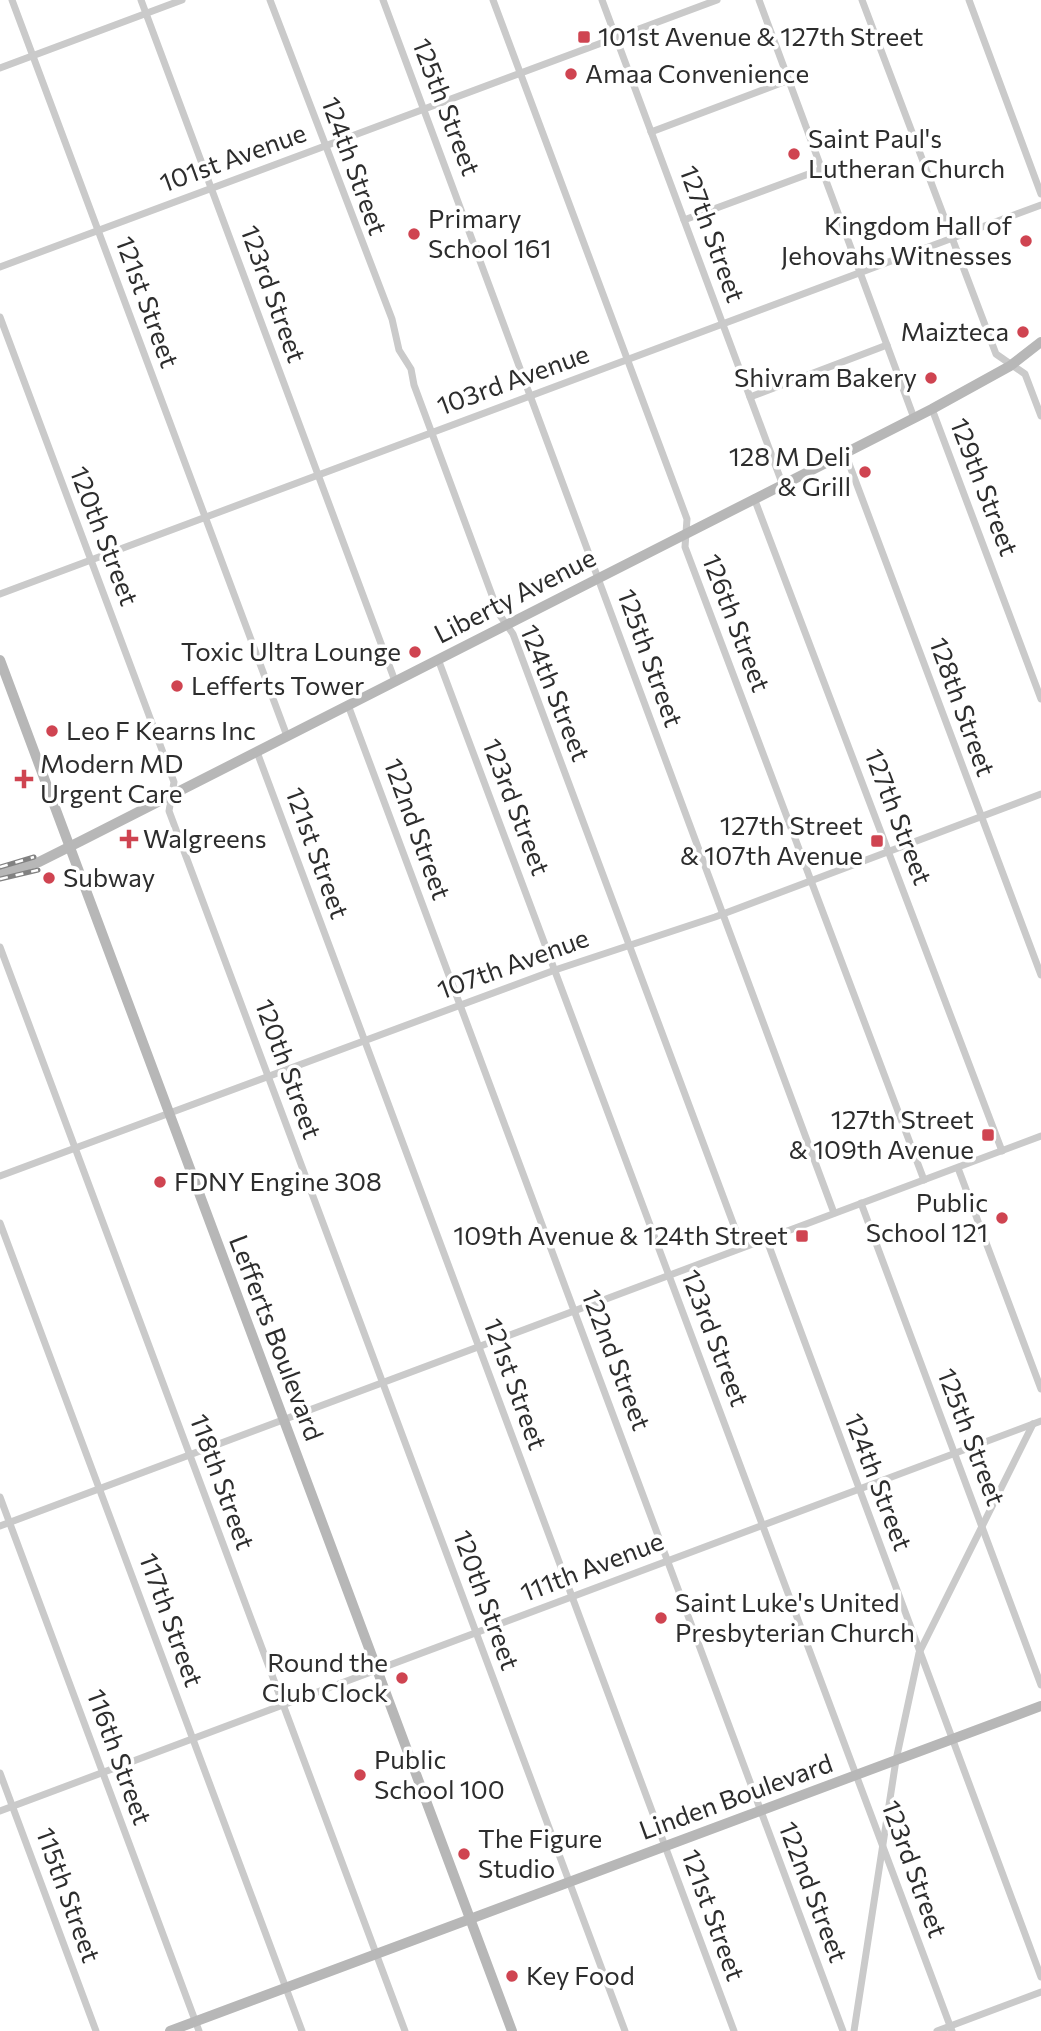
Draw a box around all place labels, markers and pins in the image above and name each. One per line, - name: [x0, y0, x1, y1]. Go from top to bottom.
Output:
- place label: 101st Avenue & 127th Street: [598, 20, 924, 51]
- marker: 101st Avenue & 127th Street: [576, 29, 592, 45]
- place label: Amaa Convenience: [585, 57, 809, 88]
- marker: Amaa Convenience: [563, 66, 579, 82]
- place label: Saint Paul's Lutheran Church: [808, 122, 1005, 183]
- marker: Saint Paul's Lutheran Church: [786, 146, 802, 162]
- place label: Primary School 161: [428, 202, 552, 263]
- place label: Kingdom Hall of Jehovahs Witnesses: [781, 209, 1013, 270]
- marker: Primary School 161: [406, 226, 422, 242]
- marker: Kingdom Hall of Jehovahs Witnesses: [1018, 233, 1034, 249]
- place label: Maizteca: [901, 315, 1009, 346]
- marker: Maizteca: [1015, 324, 1031, 340]
- place label: Shivram Bakery: [734, 361, 917, 392]
- marker: Shivram Bakery: [923, 370, 939, 386]
- place label: 128 M Deli & Grill: [729, 440, 851, 501]
- marker: 128 M Deli & Grill: [857, 464, 873, 480]
- place label: Toxic Ultra Lounge: [181, 635, 401, 666]
- marker: Toxic Ultra Lounge: [407, 644, 423, 660]
- place label: Lefferts Tower: [191, 669, 365, 700]
- marker: Lefferts Tower: [169, 678, 185, 694]
- place label: Leo F Kearns Inc: [66, 714, 256, 745]
- marker: Leo F Kearns Inc: [44, 723, 60, 739]
- place label: Modern MD Urgent Care: [40, 747, 183, 808]
- marker: Modern MD Urgent Care: [14, 769, 34, 789]
- place label: 127th Street & 107th Avenue: [680, 809, 863, 870]
- place label: Walgreens: [143, 822, 267, 853]
- marker: Walgreens: [121, 831, 137, 847]
- marker: 127th Street & 107th Avenue: [869, 833, 885, 849]
- place label: Subway: [63, 861, 155, 892]
- marker: Subway: [41, 870, 57, 886]
- place label: 127th Street & 109th Avenue: [789, 1103, 974, 1164]
- marker: 127th Street & 109th Avenue: [980, 1127, 996, 1143]
- place label: FDNY Engine 308: [174, 1165, 382, 1196]
- marker: FDNY Engine 308: [152, 1174, 168, 1190]
- place label: Public School 121: [866, 1186, 988, 1247]
- marker: Public School 121: [994, 1210, 1010, 1226]
- place label: 109th Avenue & 124th Street: [453, 1219, 788, 1250]
- marker: 109th Avenue & 124th Street: [794, 1228, 810, 1244]
- place label: Saint Luke's United Presbyterian Church: [675, 1586, 915, 1647]
- marker: Saint Luke's United Presbyterian Church: [653, 1610, 669, 1626]
- place label: Round the Club Clock: [262, 1646, 388, 1707]
- marker: Round the Club Clock: [394, 1670, 410, 1686]
- place label: Public School 100: [374, 1743, 505, 1804]
- marker: Public School 100: [352, 1767, 368, 1783]
- place label: The Figure Studio: [478, 1822, 602, 1883]
- marker: The Figure Studio: [456, 1846, 472, 1862]
- place label: Key Food: [526, 1959, 635, 1990]
- marker: Key Food: [504, 1968, 520, 1984]

